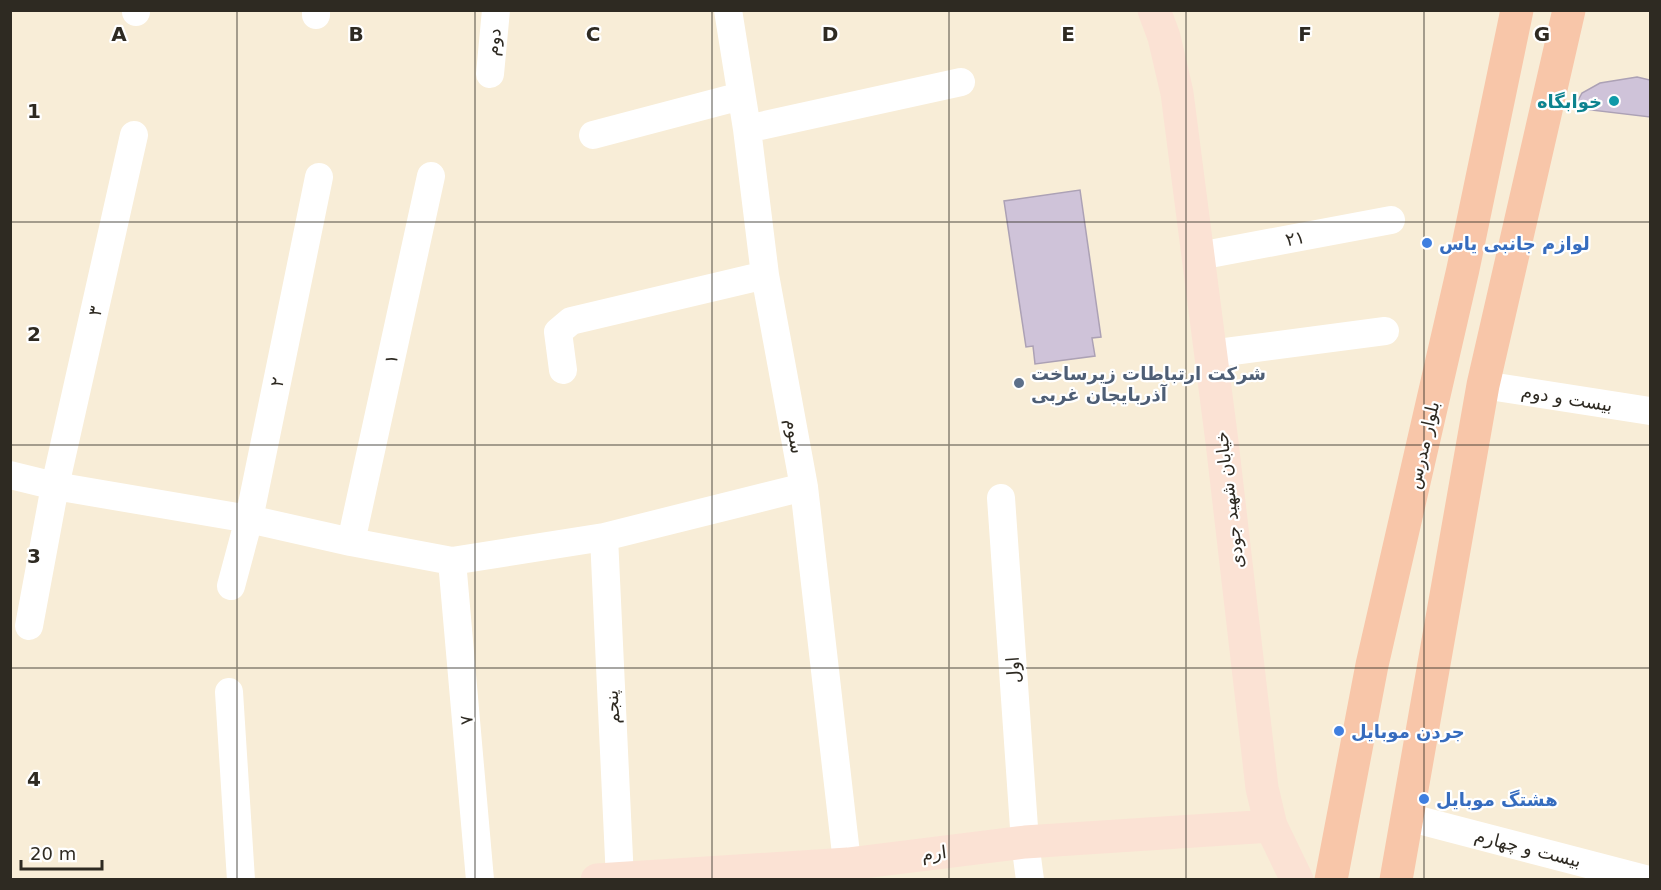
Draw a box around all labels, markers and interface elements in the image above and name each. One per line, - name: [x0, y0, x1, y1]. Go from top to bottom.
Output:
- text: A: [111, 22, 127, 46]
- text: B: [348, 22, 364, 46]
- text: C: [586, 22, 600, 46]
- text: D: [822, 22, 838, 46]
- text: E: [1061, 22, 1075, 46]
- text: F: [1298, 22, 1312, 46]
- text: G: [1534, 22, 1550, 46]
- street label: دوم: [481, 27, 506, 57]
- place label: خوابگاه: [1537, 91, 1602, 113]
- marker: خوابگاه: [1607, 94, 1621, 108]
- text: 1: [27, 99, 41, 123]
- street label: ۲۱: [1284, 226, 1306, 250]
- place label: لوازم جانبی یاس: [1439, 233, 1590, 255]
- marker: لوازم جانبی یاس: [1420, 236, 1434, 250]
- street label: ۳: [84, 304, 106, 318]
- text: 2: [27, 322, 41, 346]
- street label: ۱: [380, 352, 402, 366]
- place label: شرکت ارتباطات زیرساخت آذربایجان غربی: [1031, 363, 1266, 406]
- street label: ۲: [266, 375, 288, 389]
- marker: شرکت ارتباطات زیرساخت آذربایجان غربی: [1012, 376, 1026, 390]
- street label: بیست و دوم: [1520, 380, 1614, 417]
- street label: بلوار مدرس: [1403, 399, 1444, 491]
- street label: سوم: [781, 417, 808, 455]
- street label: خیابان شهید جودی: [1210, 430, 1249, 570]
- text: 3: [27, 544, 41, 568]
- street label: اول: [1002, 656, 1025, 684]
- street label: پنجم: [601, 689, 624, 725]
- street label: ۷: [455, 714, 477, 726]
- place label: جردن موبایل: [1351, 721, 1465, 743]
- marker: جردن موبایل: [1332, 724, 1346, 738]
- text: 4: [27, 767, 41, 791]
- place label: هشتگ موبایل: [1436, 789, 1558, 811]
- marker: هشتگ موبایل: [1417, 792, 1431, 806]
- street label: بیست و چهارم: [1472, 825, 1583, 872]
- scale bar: [21, 833, 102, 871]
- street label: ارم: [920, 841, 948, 865]
- text: 20 m: [30, 843, 76, 864]

